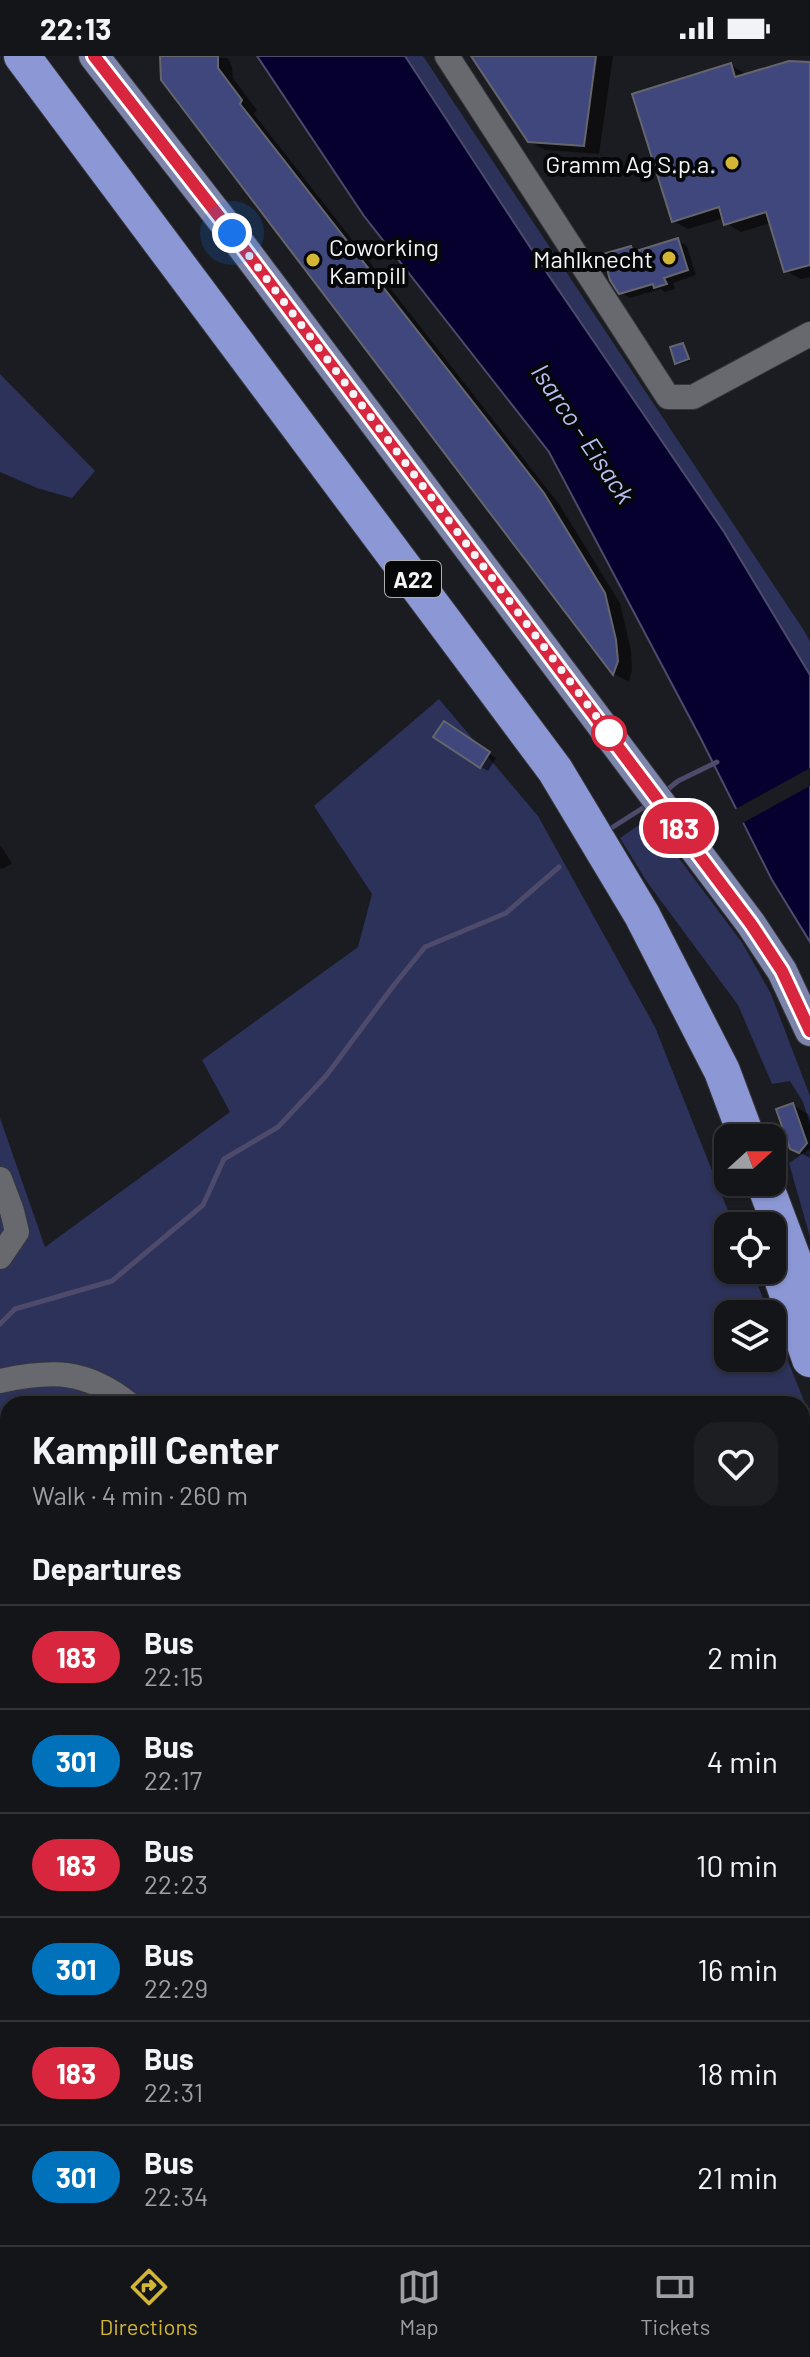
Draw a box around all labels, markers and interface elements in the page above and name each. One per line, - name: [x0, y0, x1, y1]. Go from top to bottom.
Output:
- text: 22:13: [40, 10, 111, 46]
- place label: Gramm Ag S.p.a.: [545, 149, 716, 178]
- marker: Gramm Ag S.p.a.: [723, 154, 741, 172]
- your location: [212, 213, 252, 253]
- place label: Coworking Kampill: [329, 232, 439, 289]
- place label: Mahlknecht: [533, 244, 653, 273]
- marker: Mahlknecht: [660, 249, 678, 267]
- marker: Coworking Kampill: [304, 251, 322, 269]
- water label: Isarco - Eisack: [526, 357, 642, 509]
- road number: A22: [385, 561, 441, 597]
- unlabelled marker: [592, 716, 626, 750]
- line badge: 183: [633, 802, 725, 854]
- text: 183: [659, 811, 699, 845]
- north arrow: [714, 1124, 786, 1196]
- map controls: [714, 1124, 786, 1372]
- button: locate: [714, 1212, 786, 1284]
- button: layers: [714, 1300, 786, 1372]
- button: heart: [694, 1422, 778, 1506]
- text: Kampill Center: [32, 1426, 279, 1472]
- text: Walk · 4 min · 260 m: [32, 1479, 248, 1510]
- text: Departures: [32, 1550, 182, 1586]
- text: Bus: [144, 1624, 194, 1660]
- text: 2 min: [707, 1639, 778, 1675]
- text: 183: [56, 1640, 96, 1674]
- text: 22:15: [144, 1660, 203, 1691]
- text: Bus: [144, 1728, 194, 1764]
- text: 4 min: [707, 1743, 778, 1779]
- text: 301: [56, 1744, 96, 1778]
- text: 22:17: [144, 1764, 202, 1795]
- text: Bus: [144, 1832, 194, 1868]
- text: 10 min: [696, 1847, 778, 1883]
- text: 183: [56, 1848, 96, 1882]
- text: 22:23: [144, 1868, 208, 1899]
- text: Bus: [144, 1936, 194, 1972]
- text: 16 min: [697, 1951, 778, 1987]
- text: 301: [56, 1952, 96, 1986]
- text: 22:29: [144, 1972, 208, 2003]
- text: Bus: [144, 2040, 194, 2076]
- text: 18 min: [697, 2055, 778, 2091]
- text: 183: [56, 2056, 96, 2090]
- text: 22:31: [144, 2076, 203, 2107]
- text: Bus: [144, 2144, 194, 2180]
- text: 21 min: [697, 2159, 778, 2195]
- text: 301: [56, 2160, 96, 2194]
- text: 22:34: [144, 2180, 208, 2211]
- tab: Directions: [100, 2265, 198, 2339]
- tab: Map: [397, 2265, 441, 2339]
- tab: Tickets: [640, 2265, 710, 2339]

